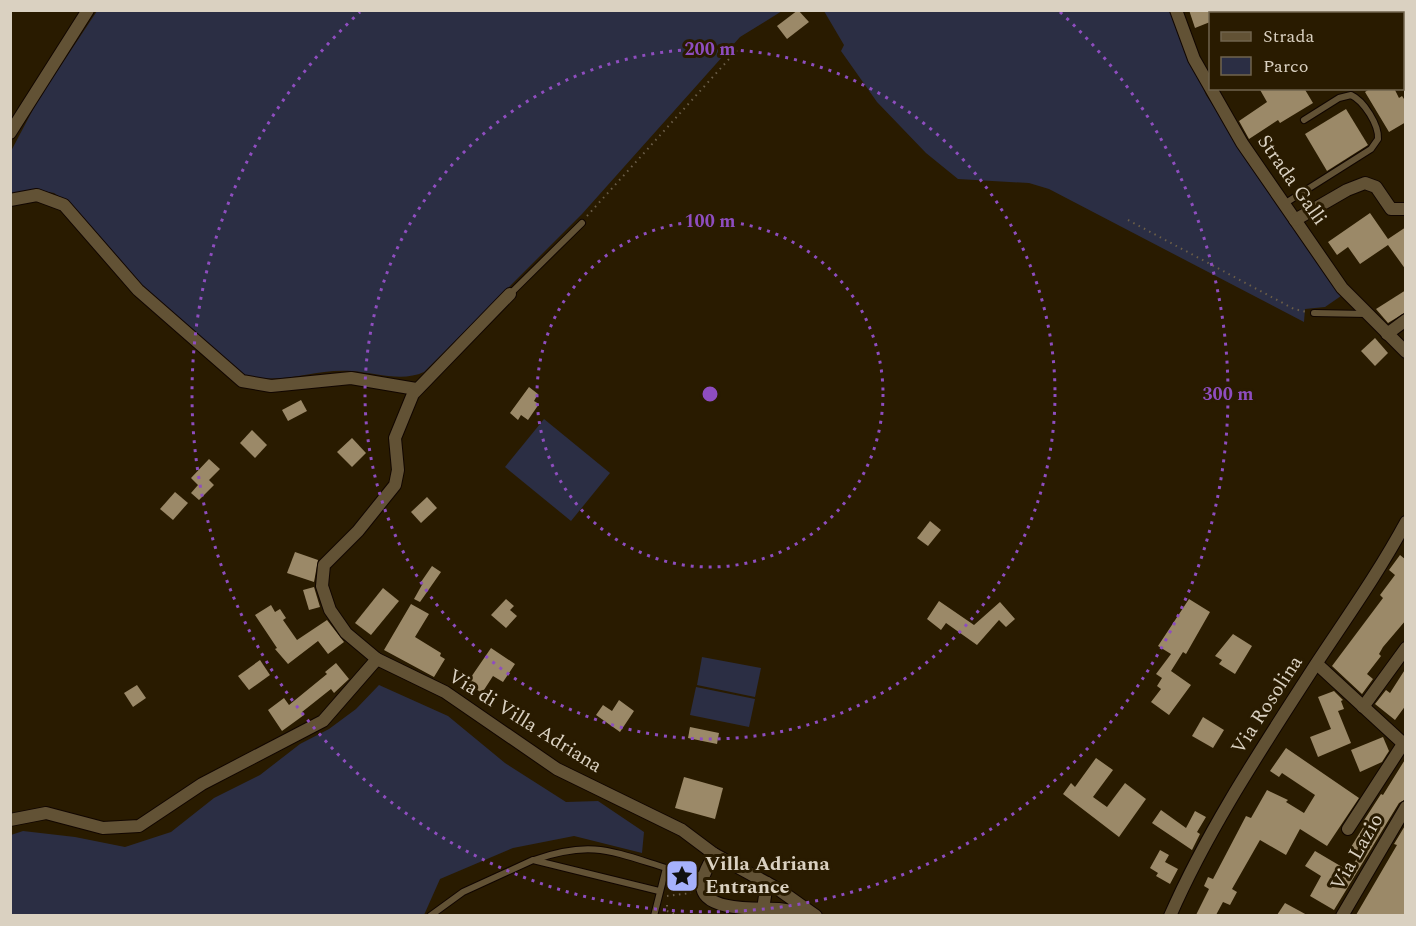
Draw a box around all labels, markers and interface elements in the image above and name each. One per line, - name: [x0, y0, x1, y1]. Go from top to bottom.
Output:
- legend: [1209, 12, 1404, 90]
- text: Strada: [1263, 23, 1314, 50]
- text: 200 m: [684, 36, 736, 63]
- text: Parco: [1263, 53, 1308, 80]
- street label: Strada Galli: [1250, 128, 1334, 232]
- text: 100 m: [684, 208, 736, 235]
- text: 300 m: [1202, 381, 1254, 408]
- centre of rings: [700, 384, 720, 404]
- street label: Via Rosolina: [1224, 649, 1310, 760]
- street label: Via di Villa Adriana: [442, 661, 608, 781]
- street label: Via Lazio: [1323, 808, 1391, 896]
- place label: Villa Adriana Entrance: [705, 849, 830, 902]
- place icon: Villa Adriana Entrance: [664, 858, 700, 894]

